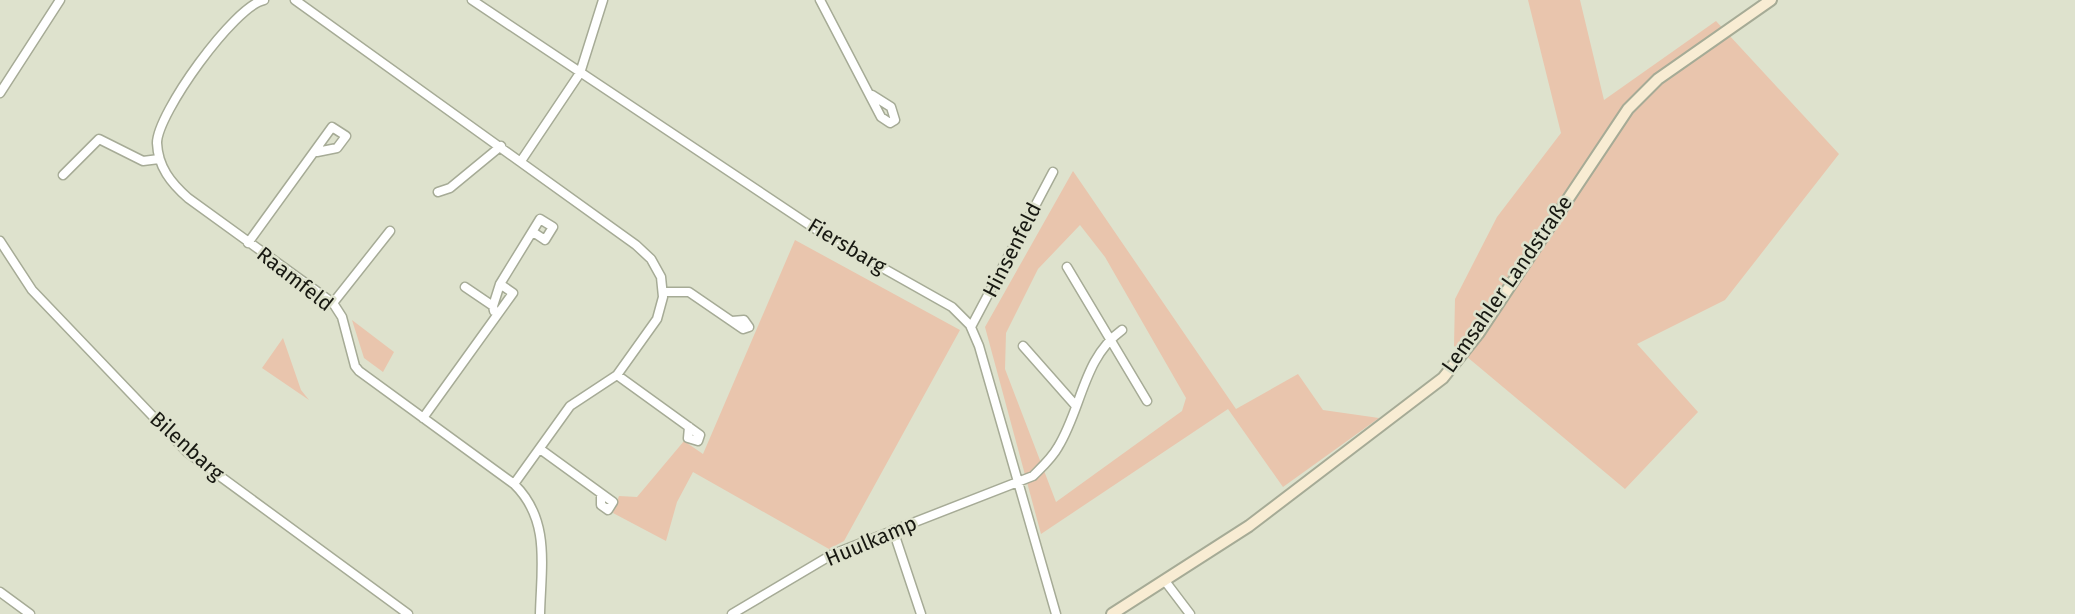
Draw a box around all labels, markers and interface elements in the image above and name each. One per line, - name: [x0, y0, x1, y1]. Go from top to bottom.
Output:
- street label: Lemsahler Landstraße: [1436, 190, 1578, 378]
- street label: Hinsenfeld: [977, 198, 1047, 302]
- street label: Fiersbarg: [803, 212, 891, 280]
- street label: Raamfeld: [251, 241, 339, 317]
- street label: Bilenbarg: [145, 406, 230, 486]
- street label: Huulkamp: [821, 510, 921, 572]

